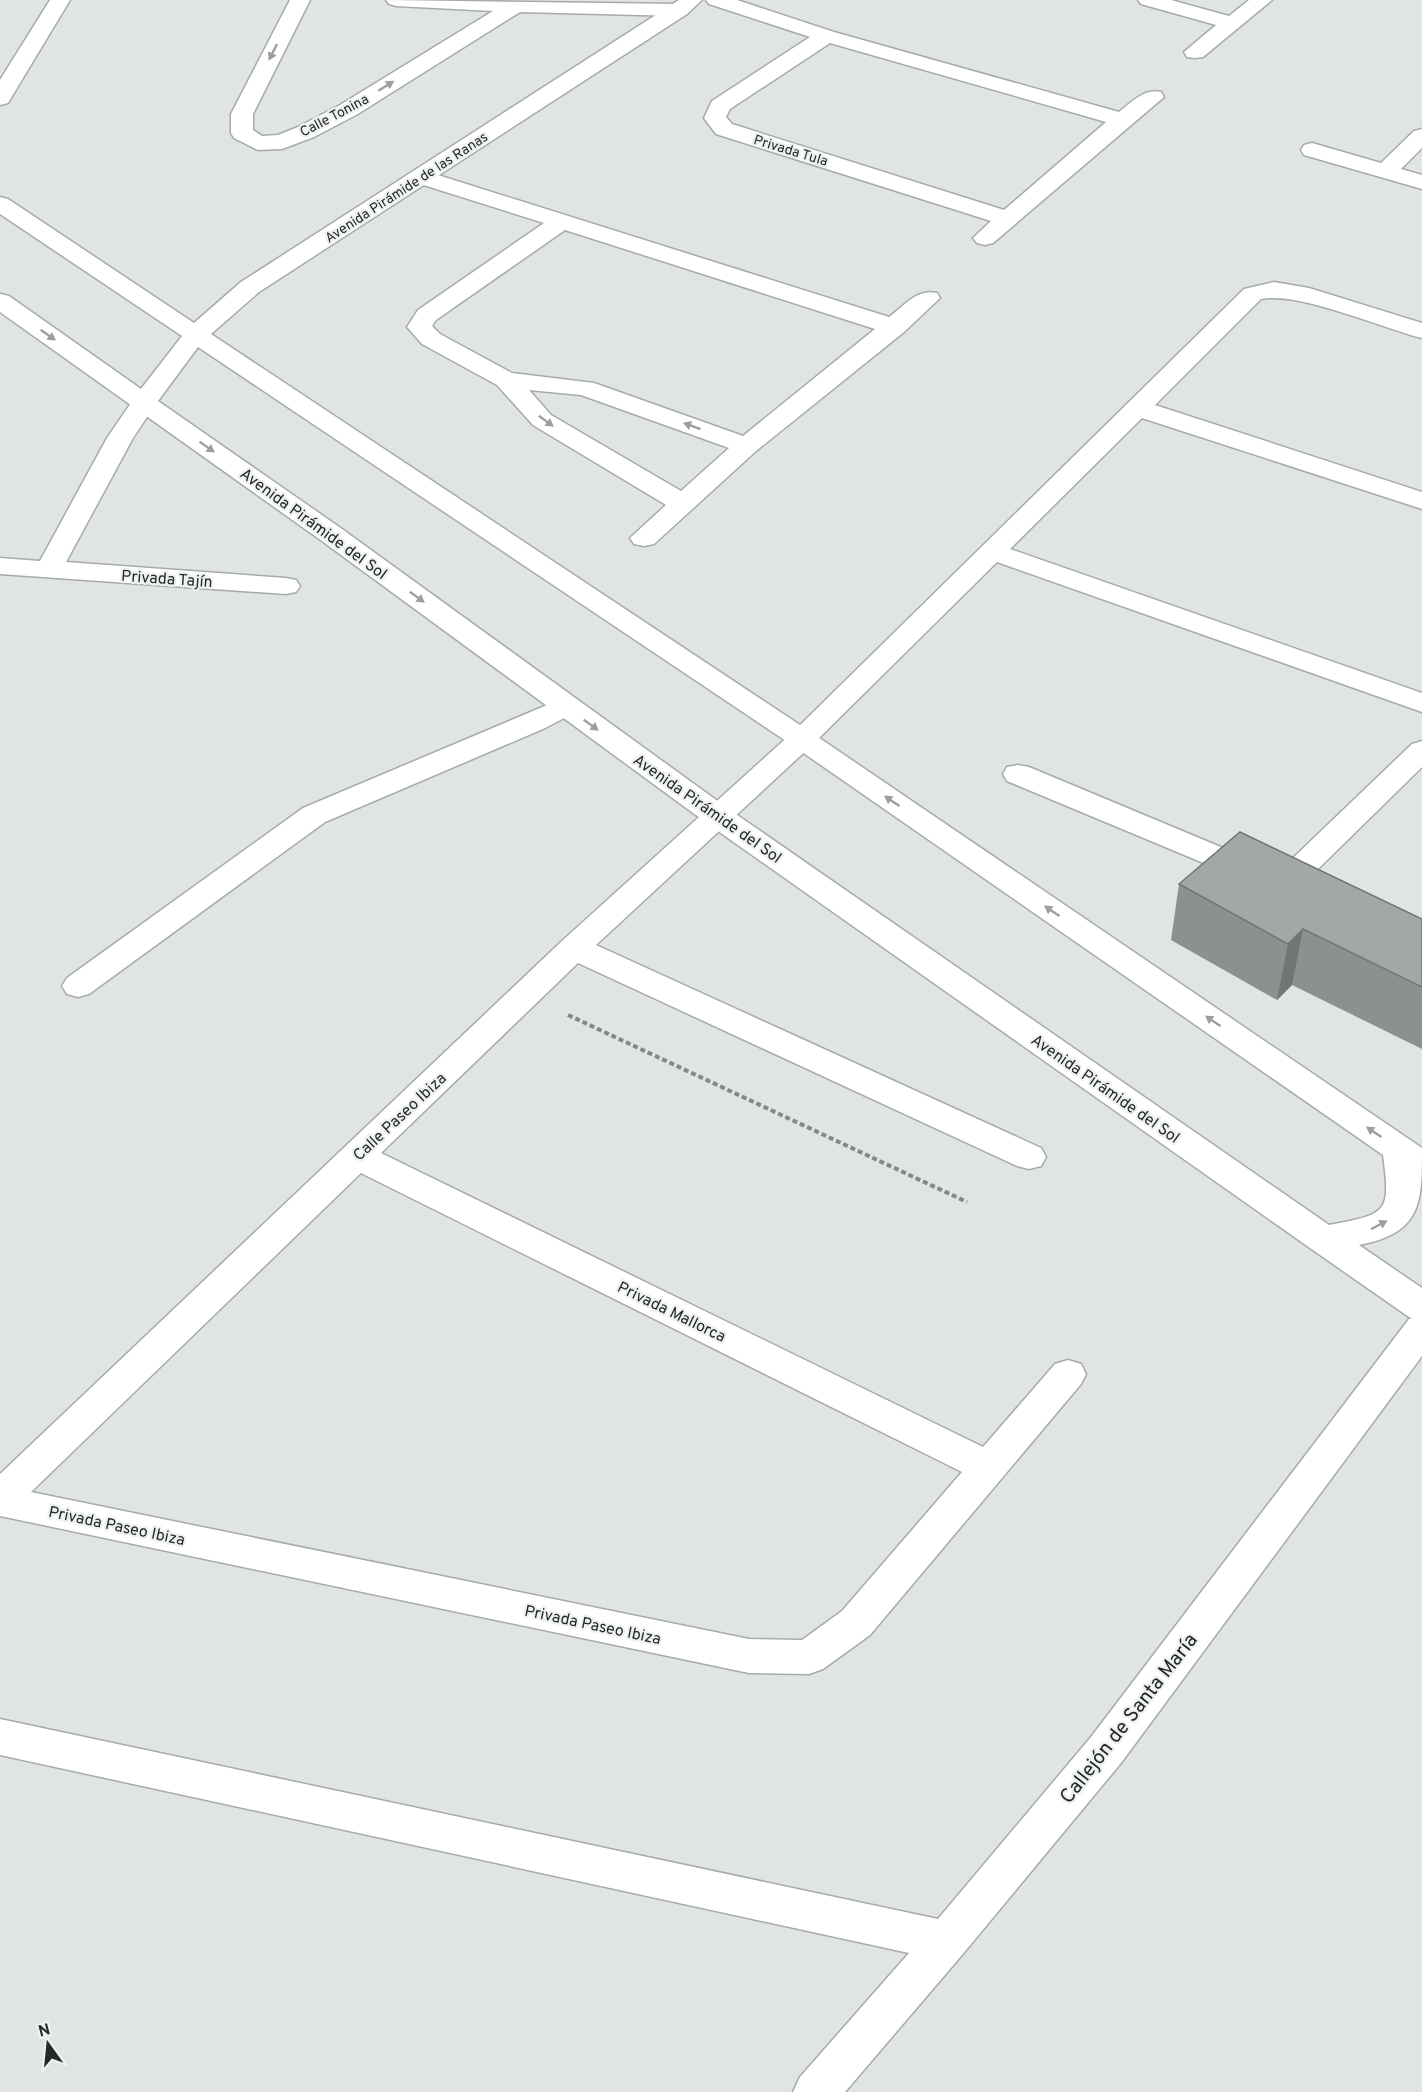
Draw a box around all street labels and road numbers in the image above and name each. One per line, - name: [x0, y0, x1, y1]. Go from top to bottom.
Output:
- street label: Calle Tonina: [297, 91, 372, 142]
- street label: Avenida Pirámide de las Ranas: [322, 129, 492, 247]
- street label: Privada Tula: [751, 132, 830, 171]
- street label: Avenida Pirámide del Sol: [235, 465, 390, 585]
- street label: Privada Tajín: [120, 567, 213, 593]
- street label: Avenida Pirámide del Sol: [629, 751, 785, 869]
- street label: Avenida Pirámide del Sol: [1027, 1031, 1183, 1149]
- street label: Calle Paseo Ibiza: [349, 1069, 451, 1166]
- street label: Privada Mallorca: [614, 1278, 729, 1348]
- street label: Privada Paseo Ibiza: [46, 1503, 187, 1551]
- street label: Privada Paseo Ibiza: [522, 1602, 663, 1650]
- street label: Callejón de Santa María: [1055, 1629, 1204, 1810]

